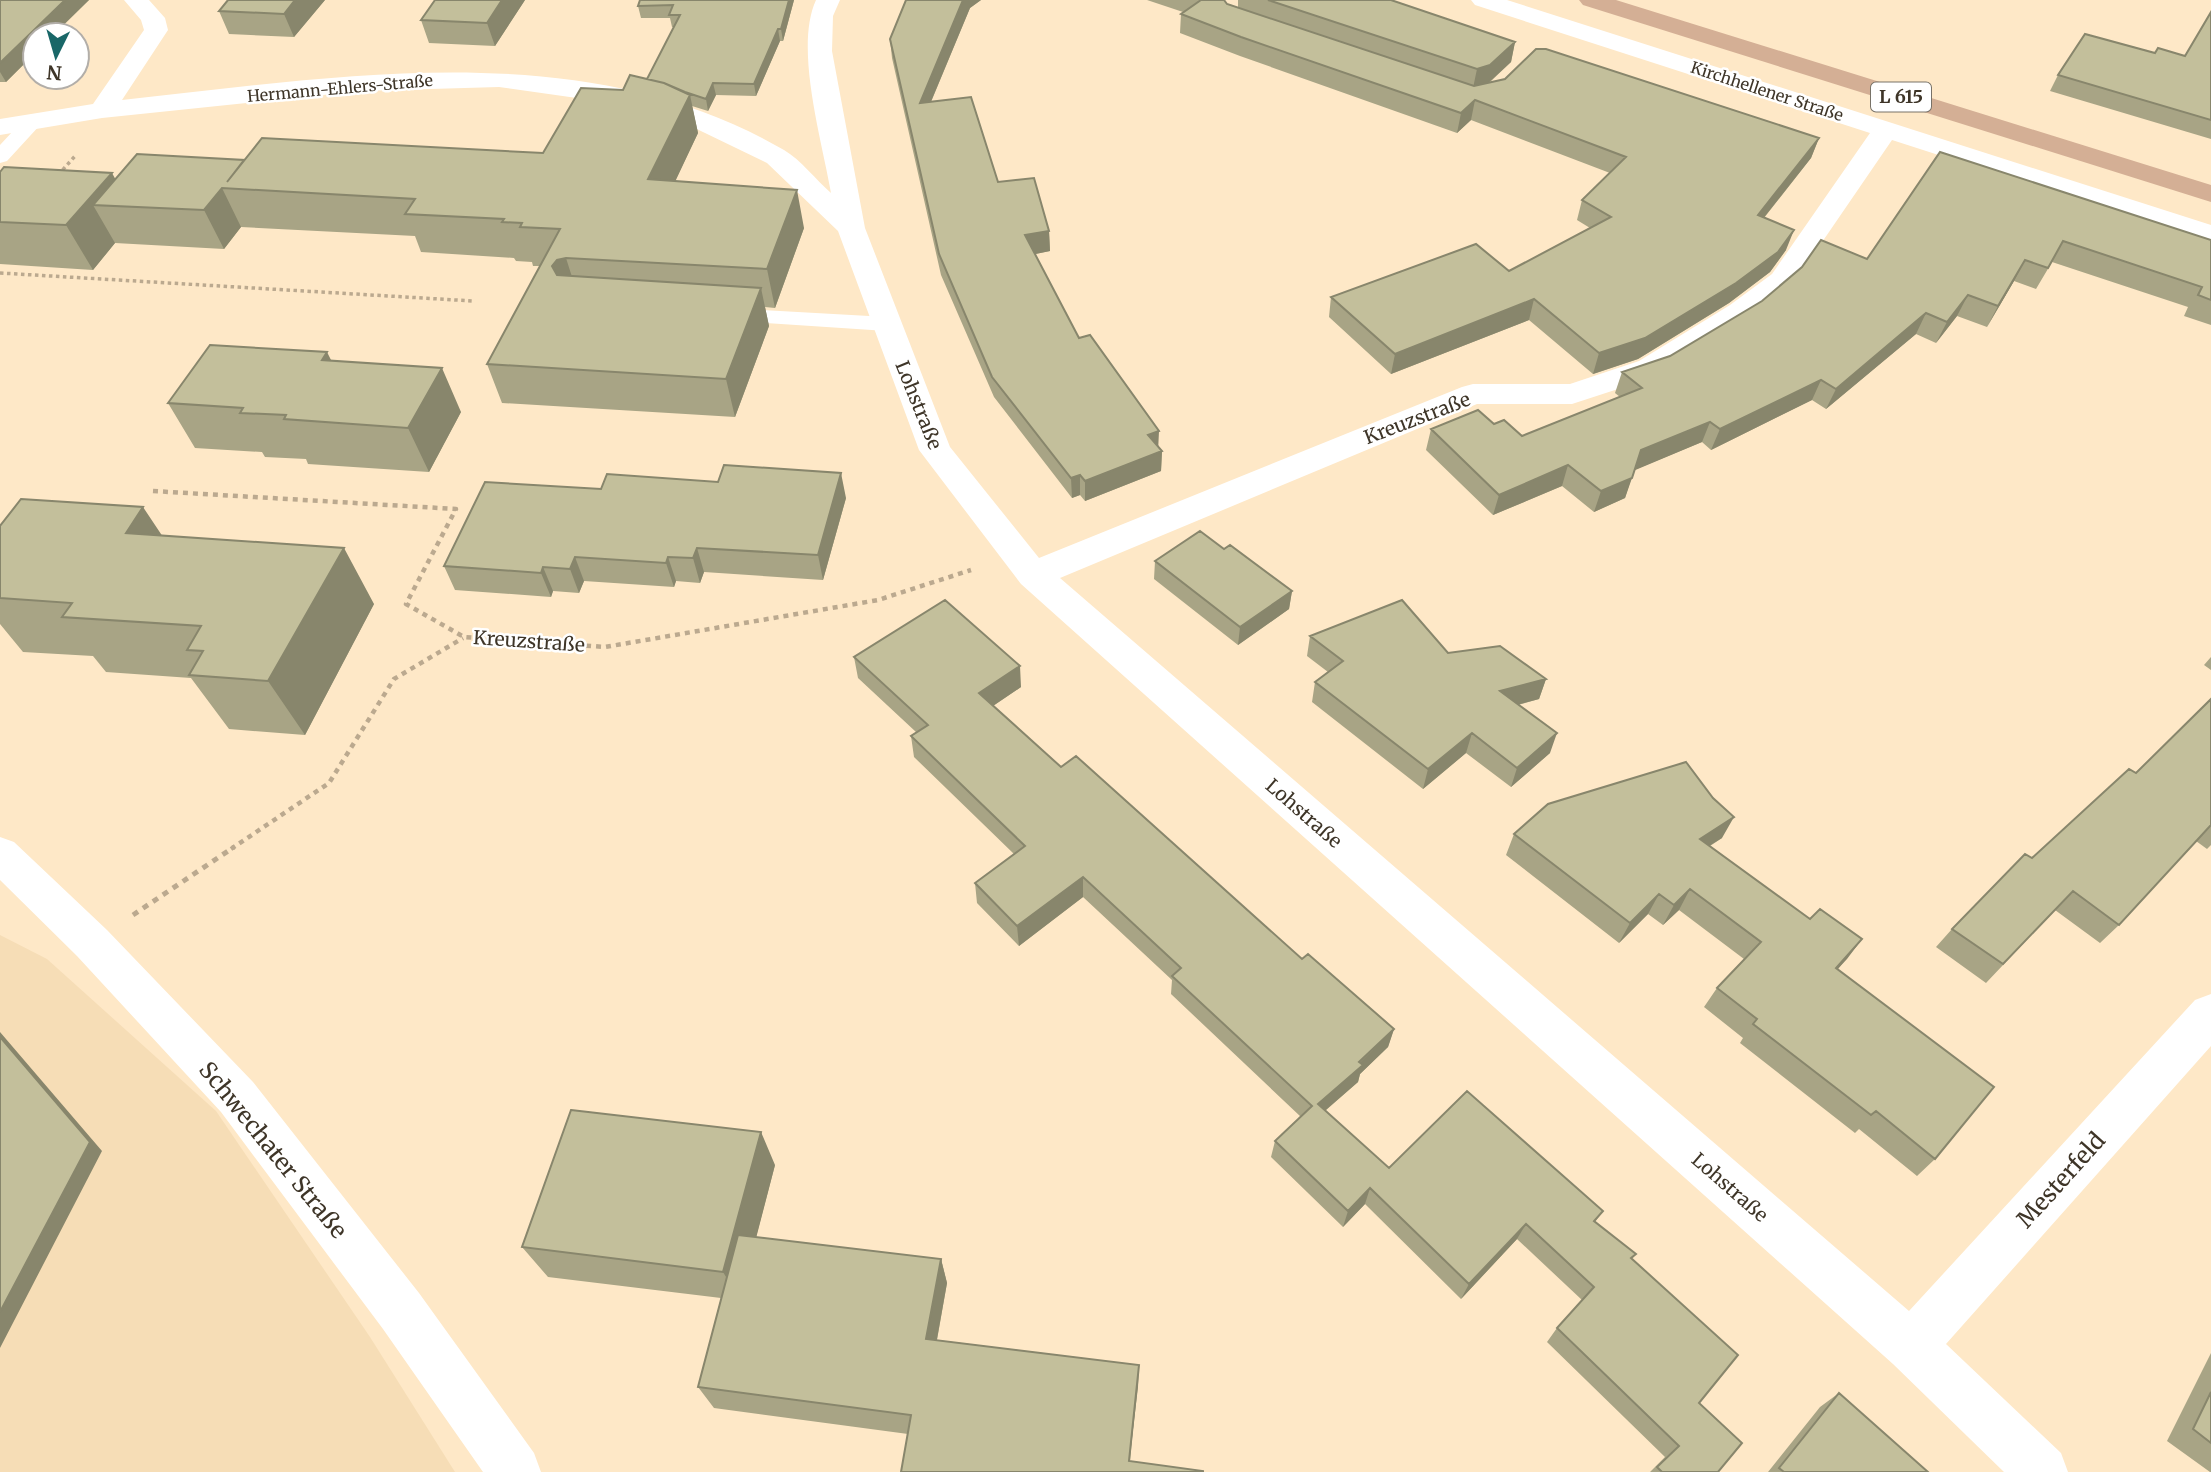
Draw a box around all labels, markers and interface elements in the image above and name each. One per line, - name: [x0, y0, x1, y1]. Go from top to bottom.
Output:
- north arrow: [21, 21, 91, 91]
- street label: Kirchhellener Straße: [1688, 57, 1846, 125]
- text: N: [46, 60, 63, 86]
- street label: Hermann-Ehlers-Straße: [246, 70, 434, 106]
- road number: L 615: [1871, 82, 1931, 112]
- street label: Lohstraße: [890, 357, 948, 453]
- street label: Kreuzstraße: [1360, 387, 1474, 449]
- street label: Kreuzstraße: [472, 625, 586, 657]
- street label: Lohstraße: [1261, 773, 1347, 853]
- street label: Schwechater Straße: [193, 1055, 354, 1244]
- street label: Mesterfeld: [2010, 1126, 2111, 1233]
- street label: Lohstraße: [1687, 1147, 1773, 1227]

